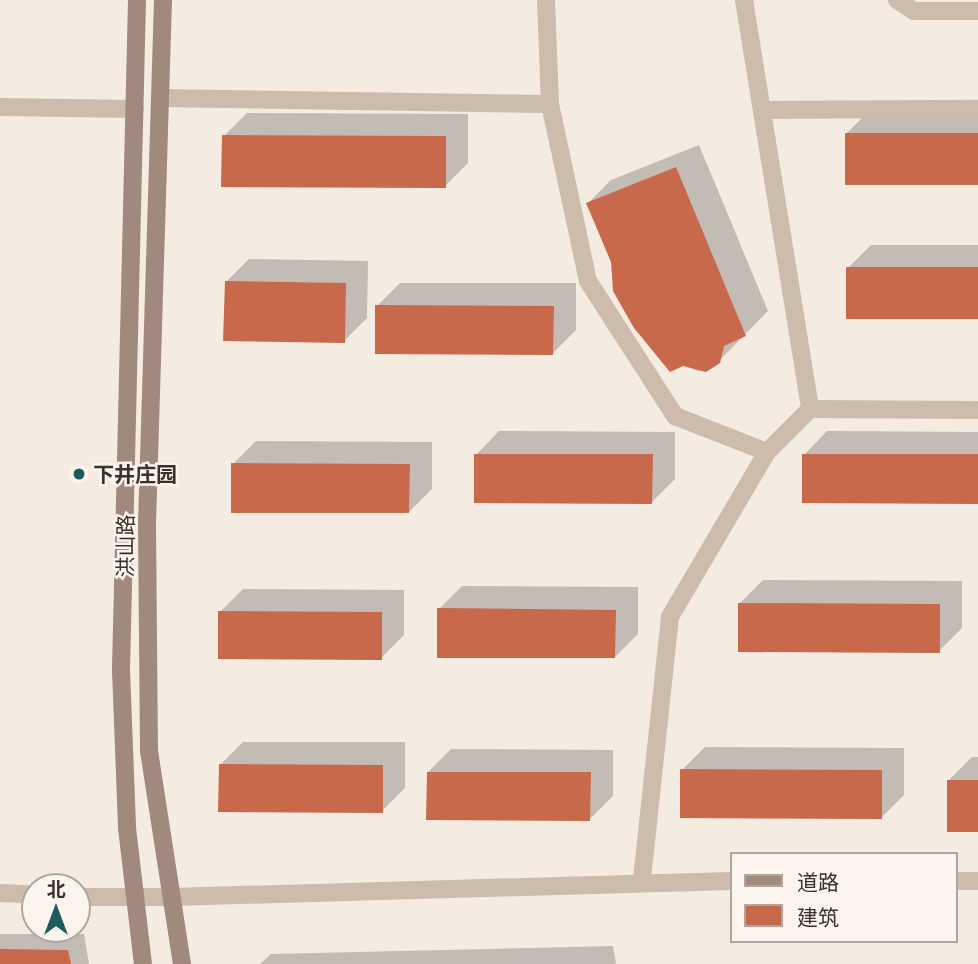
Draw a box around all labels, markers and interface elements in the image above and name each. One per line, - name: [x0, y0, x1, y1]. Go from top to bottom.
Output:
- place label: 下井庄园: [93, 461, 177, 487]
- marker: 下井庄园: [71, 466, 87, 482]
- street label: 洪山路: [112, 515, 138, 577]
- legend: [730, 852, 957, 943]
- text: 道路: [797, 868, 839, 896]
- north arrow: [21, 873, 91, 943]
- text: 北: [46, 877, 66, 901]
- text: 建筑: [797, 903, 839, 931]

